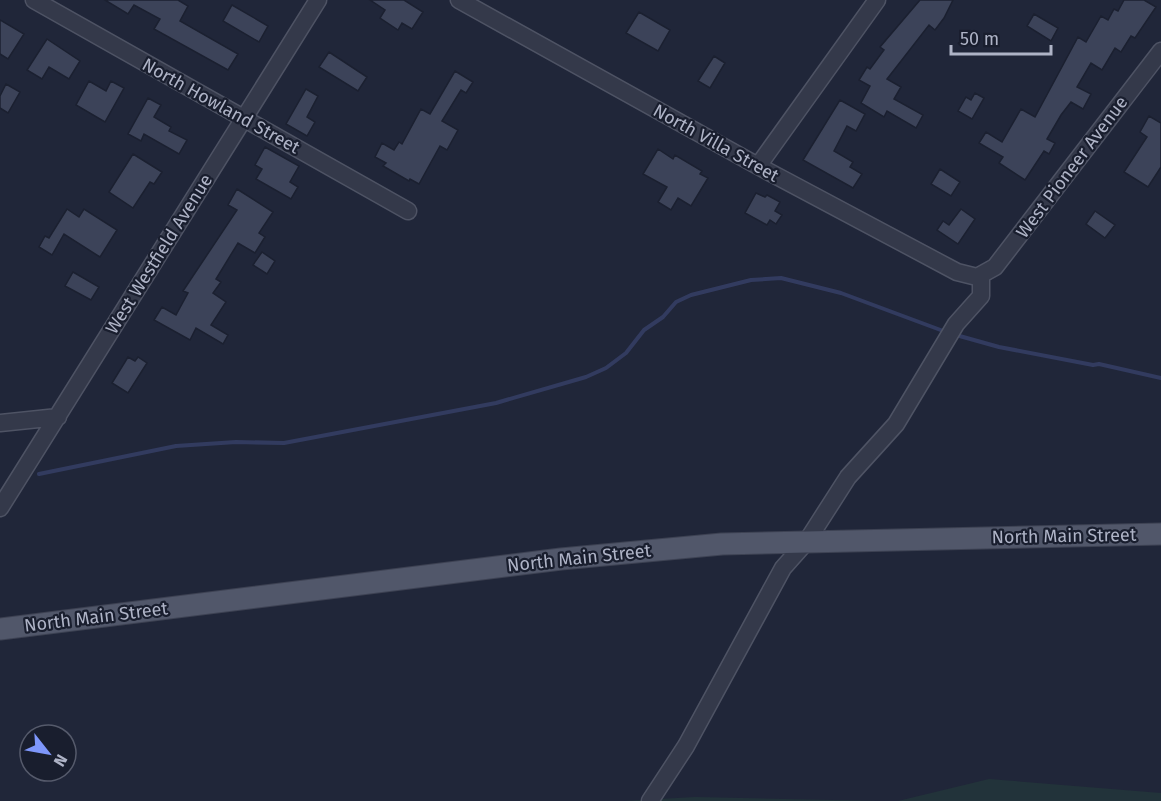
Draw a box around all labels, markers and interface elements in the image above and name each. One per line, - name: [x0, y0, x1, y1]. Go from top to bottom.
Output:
- scale bar: [951, 18, 1052, 56]
- text: 50 m: [960, 28, 999, 50]
- street label: North Howland Street: [138, 53, 304, 159]
- street label: West Pioneer Avenue: [1012, 92, 1132, 242]
- street label: North Villa Street: [649, 99, 783, 187]
- street label: West Westfield Avenue: [101, 170, 217, 338]
- street label: North Main Street: [992, 524, 1137, 548]
- street label: North Main Street: [506, 539, 653, 576]
- street label: North Main Street: [23, 597, 170, 637]
- north arrow: [18, 723, 78, 783]
- text: N: [50, 751, 71, 770]

